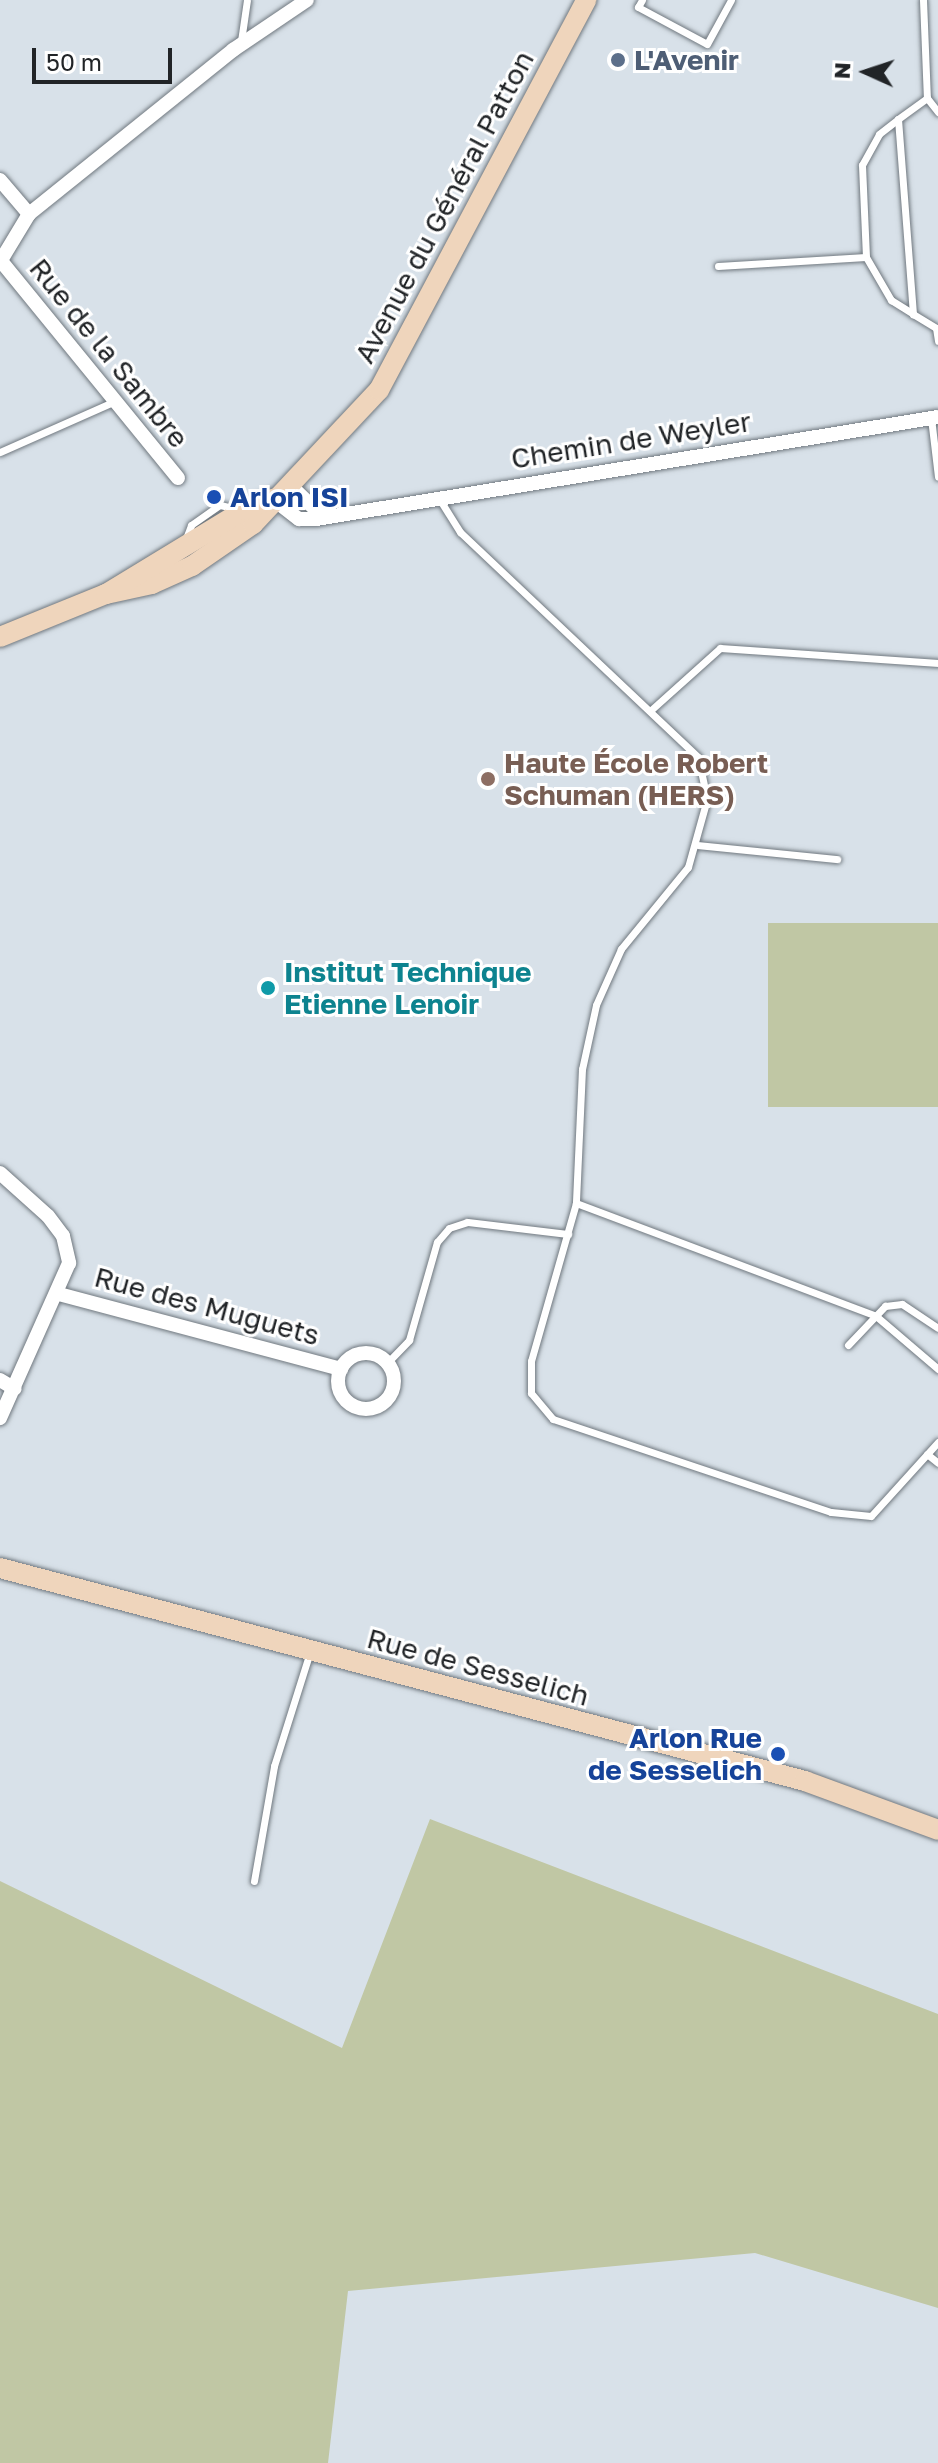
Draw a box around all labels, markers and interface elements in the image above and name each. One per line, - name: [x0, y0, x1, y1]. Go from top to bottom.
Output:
- scale bar: [36, 32, 176, 82]
- north arrow: [826, 32, 906, 112]
- place label: L'Avenir: [634, 43, 739, 77]
- street label: Avenue du Général Patton: [347, 45, 541, 369]
- text: 50 m: [46, 47, 102, 76]
- marker: L'Avenir: [609, 51, 627, 69]
- text: N: [828, 62, 855, 80]
- street label: Rue de la Sambre: [22, 252, 196, 454]
- street label: Chemin de Weyler: [509, 404, 753, 476]
- place label: Arlon ISI: [230, 480, 349, 514]
- marker: Arlon ISI: [205, 488, 223, 506]
- place label: Haute École Robert Schuman (HERS): [504, 746, 768, 812]
- marker: Haute École Robert Schuman (HERS): [479, 770, 497, 788]
- place label: Institut Technique Etienne Lenoir: [284, 955, 531, 1021]
- marker: Institut Technique Etienne Lenoir: [259, 979, 277, 997]
- street label: Rue des Muguets: [91, 1260, 323, 1352]
- street label: Rue de Sesselich: [363, 1621, 593, 1713]
- place label: Arlon Rue de Sesselich: [588, 1721, 762, 1787]
- marker: Arlon Rue de Sesselich: [769, 1745, 787, 1763]

